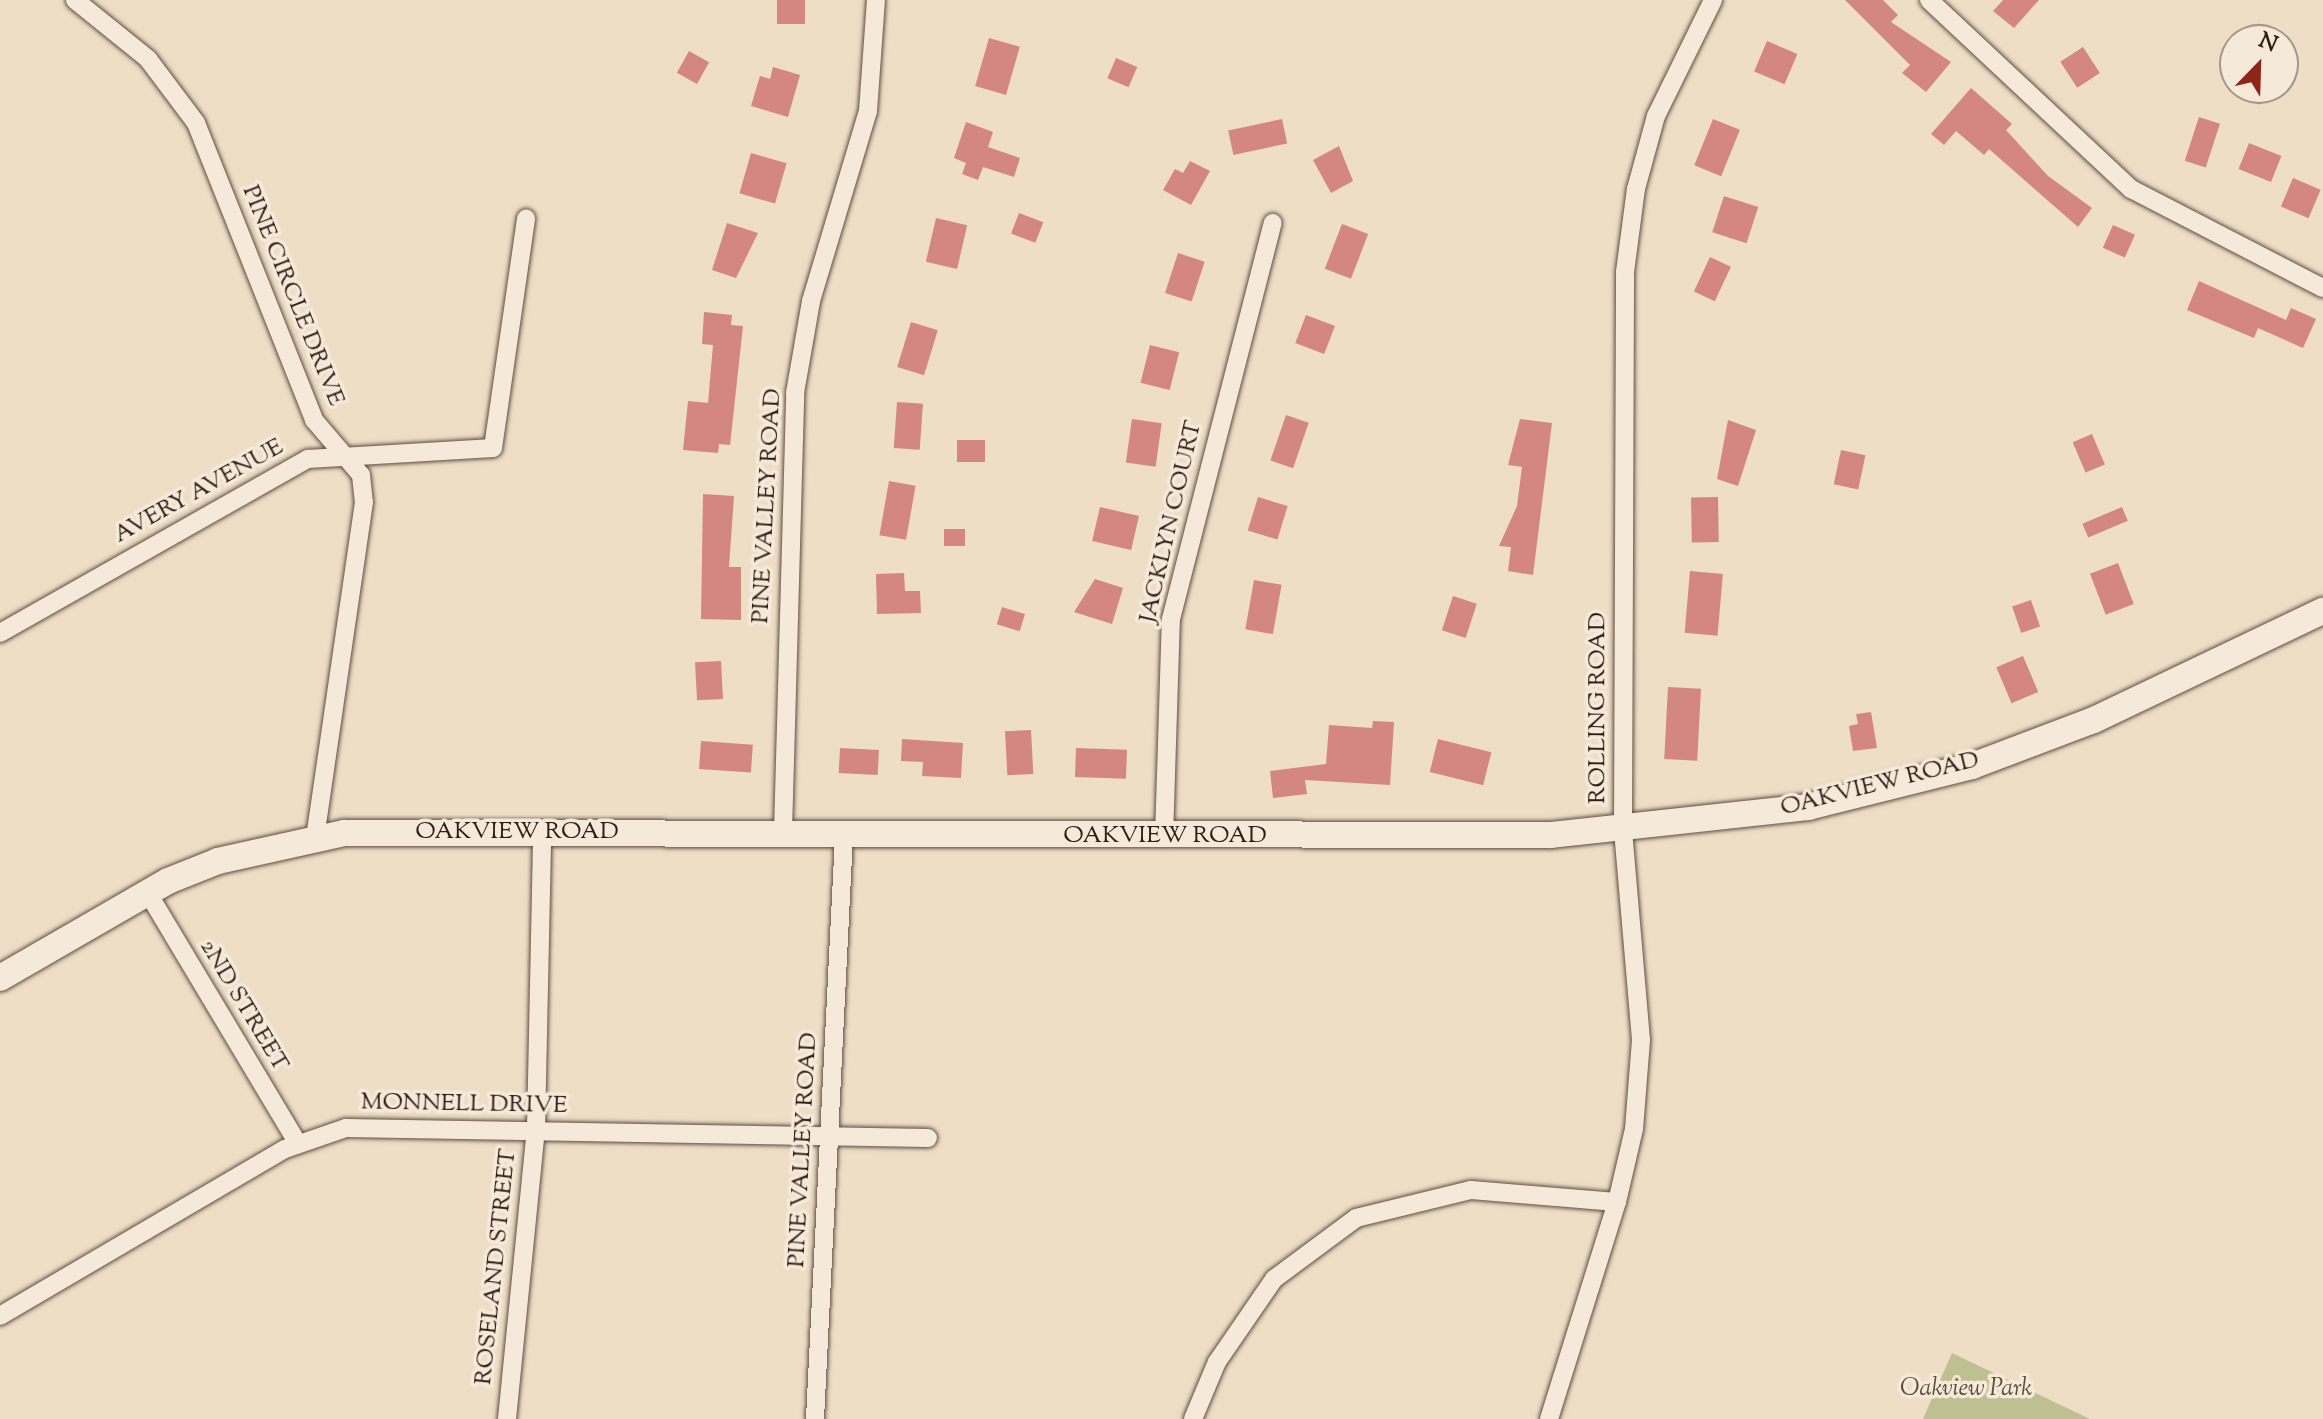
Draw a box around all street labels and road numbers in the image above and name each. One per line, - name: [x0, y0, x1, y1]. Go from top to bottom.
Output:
- street label: PINE CIRCLE DRIVE: [235, 181, 349, 411]
- street label: PINE VALLEY ROAD: [747, 388, 789, 624]
- street label: JACKLYN COURT: [1135, 418, 1209, 626]
- street label: AVERY AVENUE: [109, 433, 289, 551]
- street label: ROLLING ROAD: [1585, 612, 1613, 804]
- street label: OAKVIEW ROAD: [1778, 746, 1982, 824]
- street label: OAKVIEW ROAD: [415, 819, 619, 847]
- street label: OAKVIEW ROAD: [1063, 823, 1267, 851]
- street label: 2ND STREET: [192, 935, 294, 1077]
- street label: PINE VALLEY ROAD: [783, 1032, 825, 1268]
- street label: MONNELL DRIVE: [360, 1089, 568, 1121]
- street label: ROSELAND STREET: [470, 1147, 524, 1387]

